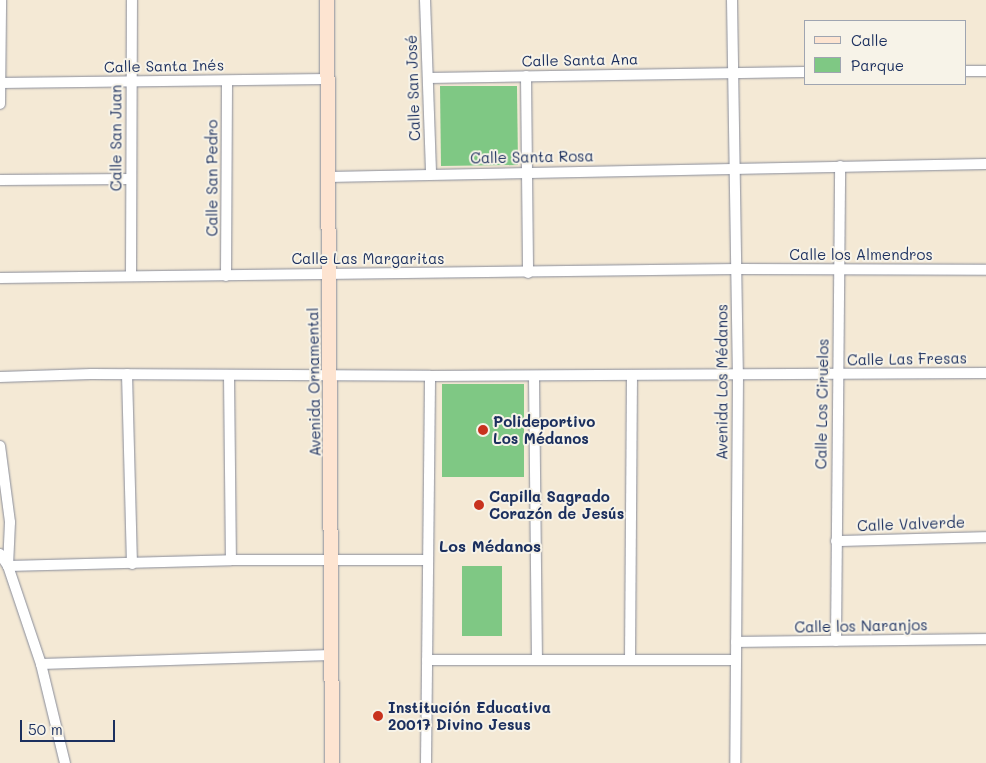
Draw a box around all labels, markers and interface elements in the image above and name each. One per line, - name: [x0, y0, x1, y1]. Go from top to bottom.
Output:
- legend: [804, 20, 966, 85]
- text: Calle: [851, 30, 888, 50]
- street label: Calle San José: [402, 35, 424, 141]
- street label: Calle Santa Ana: [522, 50, 638, 70]
- text: Parque: [851, 55, 904, 75]
- street label: Calle Santa Inés: [104, 56, 224, 76]
- street label: Calle San Juan: [107, 85, 125, 191]
- street label: Calle San Pedro: [203, 120, 221, 236]
- street label: Calle Santa Rosa: [470, 147, 594, 167]
- street label: Calle los Almendros: [789, 246, 933, 264]
- street label: Calle Las Margaritas: [291, 250, 445, 268]
- street label: Avenida Los Médanos: [713, 304, 731, 460]
- street label: Avenida Ornamental: [304, 307, 324, 457]
- street label: Calle Los Ciruelos: [812, 338, 832, 470]
- street label: Calle Las Fresas: [847, 349, 967, 369]
- place label: Polideportivo Los Médanos: [493, 412, 595, 447]
- marker: Polideportivo Los Médanos: [477, 424, 489, 436]
- place label: Capilla Sagrado Corazón de Jesús: [489, 487, 624, 522]
- marker: Capilla Sagrado Corazón de Jesús: [473, 499, 485, 511]
- street label: Calle Valverde: [857, 513, 965, 535]
- district label: Los Médanos: [439, 536, 541, 556]
- street label: Calle los Naranjos: [794, 616, 928, 636]
- place label: Institución Educativa 20017 Divino Jesus: [388, 698, 551, 733]
- scale bar: [22, 710, 118, 742]
- marker: Institución Educativa 20017 Divino Jesus: [372, 710, 384, 722]
- text: 50 m: [28, 719, 63, 739]

